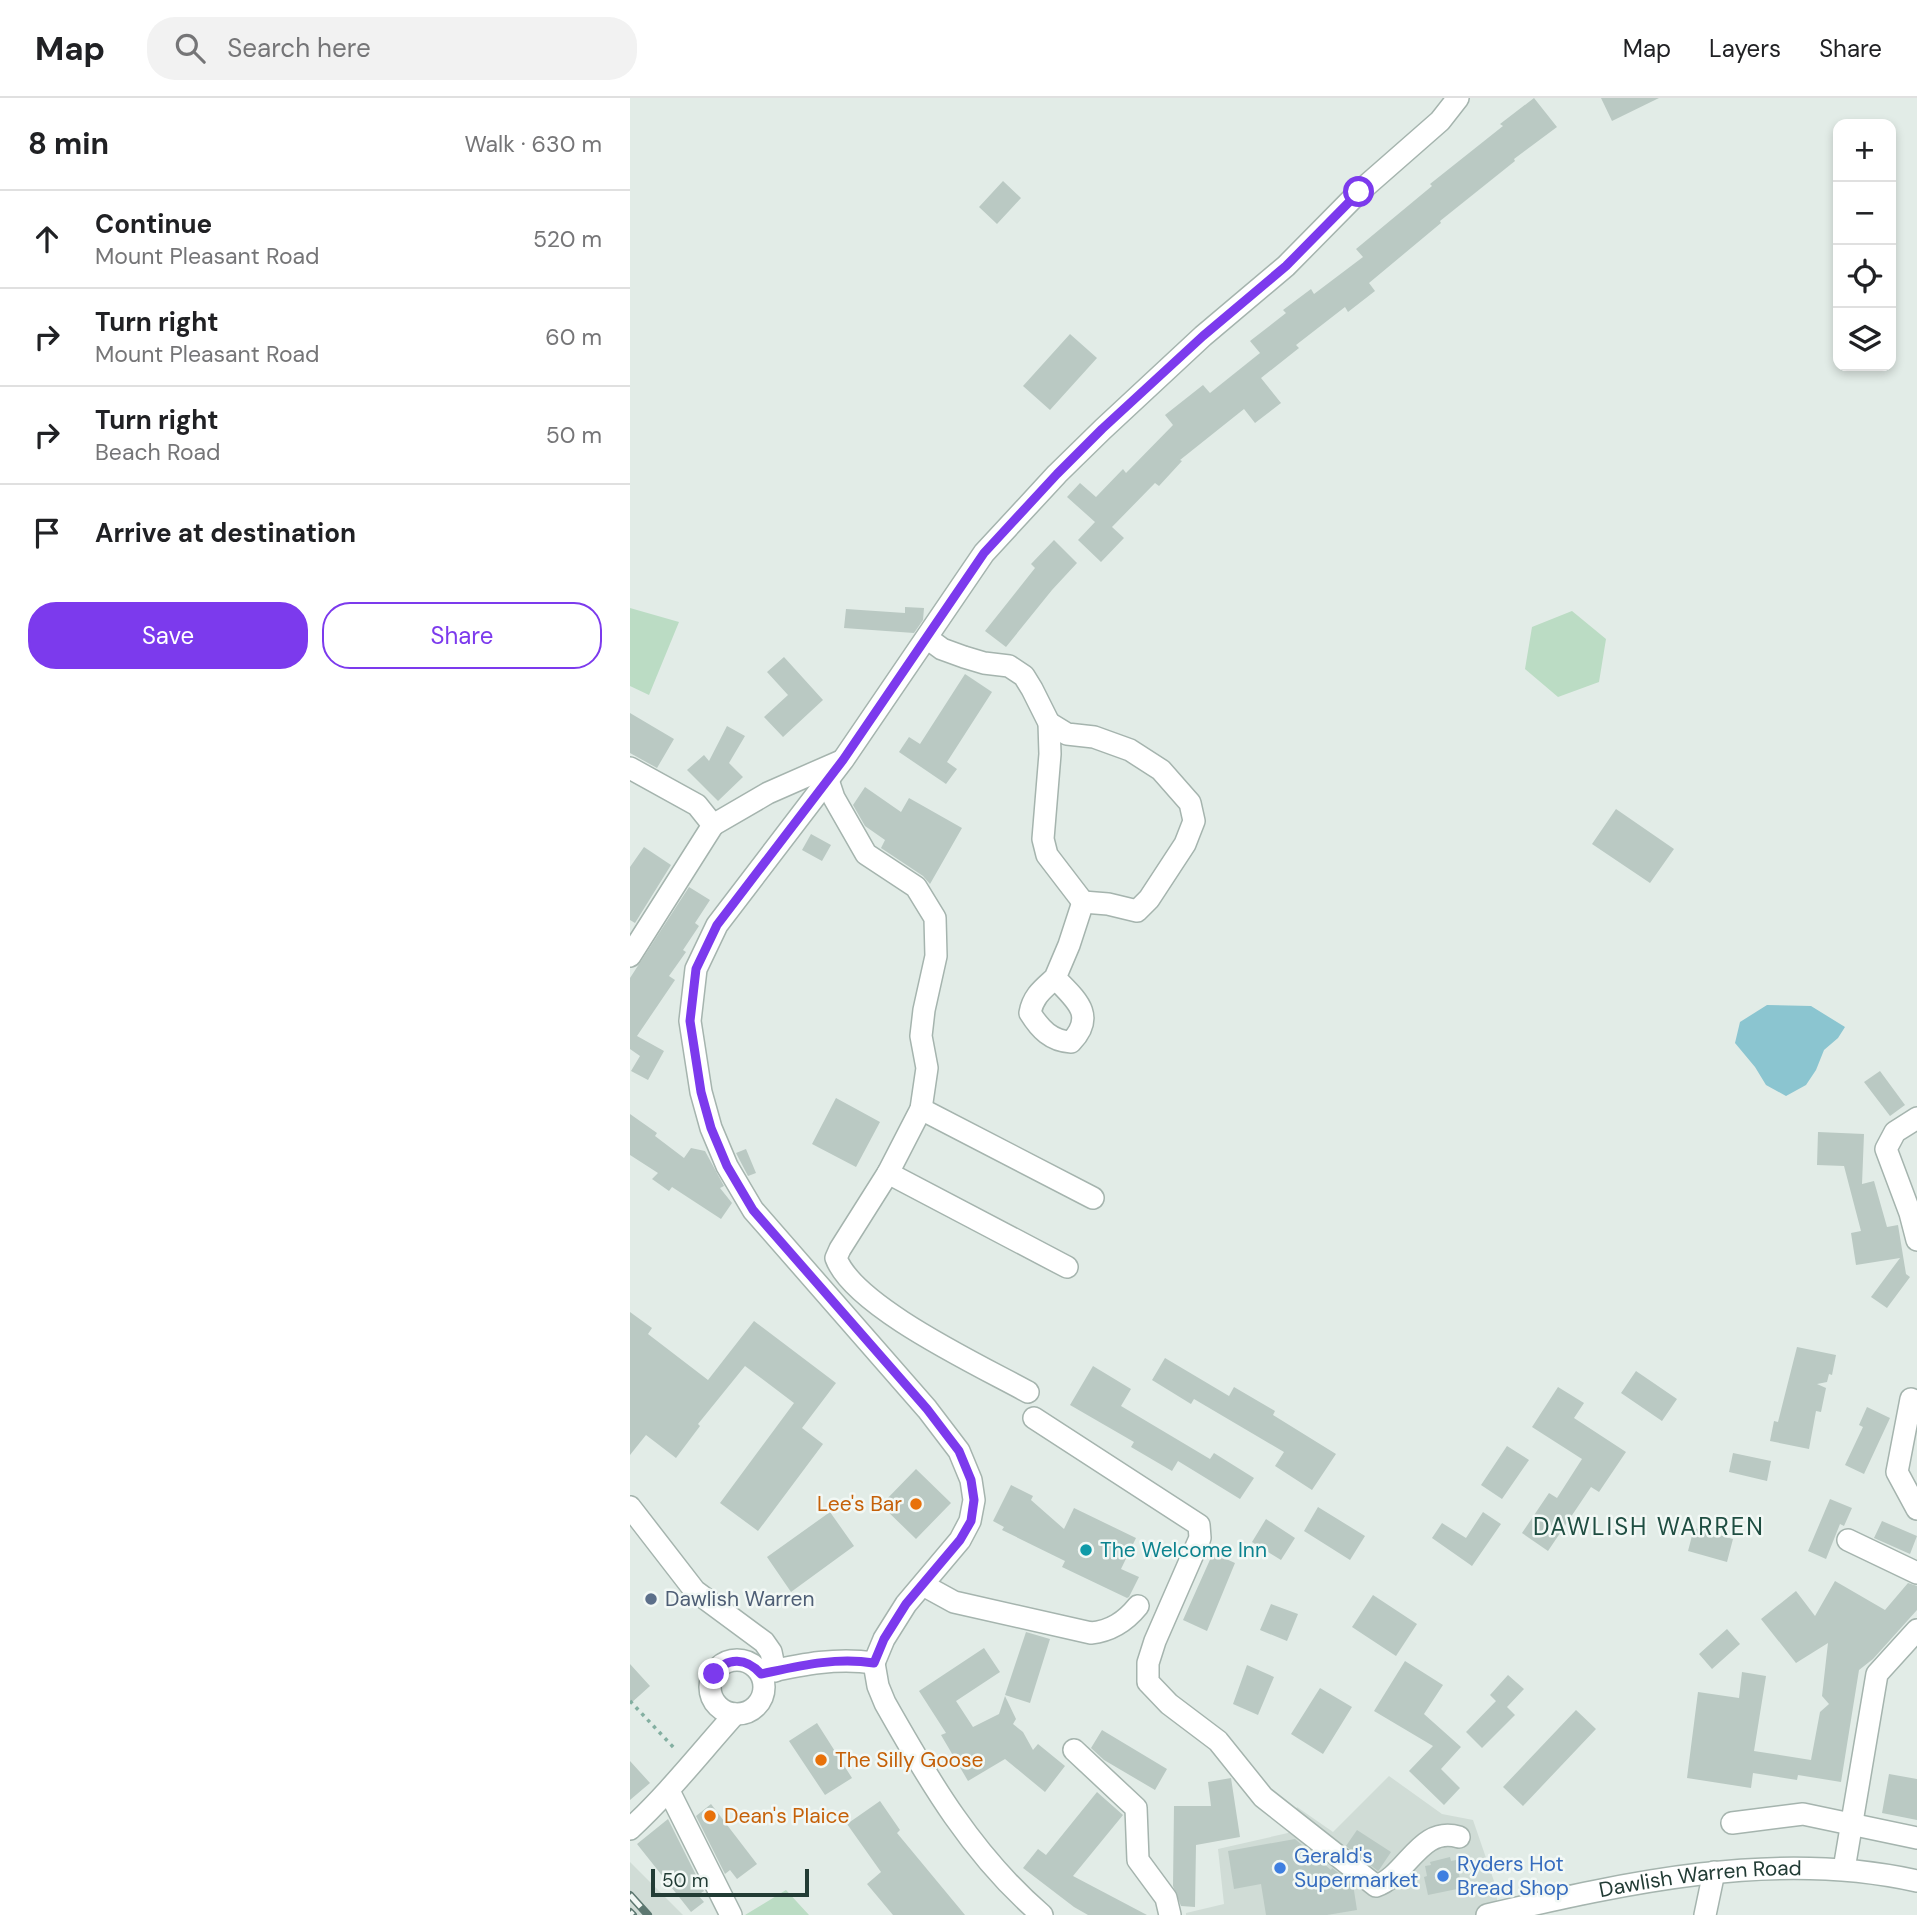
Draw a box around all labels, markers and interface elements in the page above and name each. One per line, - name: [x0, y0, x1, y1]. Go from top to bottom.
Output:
- search box: [147, 17, 637, 80]
- text: Map: [35, 27, 105, 70]
- icon: search: [171, 29, 209, 67]
- text: Search here: [227, 31, 371, 65]
- text: Map: [1623, 33, 1671, 64]
- text: Layers: [1709, 33, 1781, 64]
- text: Share: [1819, 33, 1882, 64]
- map controls: [1833, 119, 1896, 371]
- button: +: [1833, 119, 1896, 182]
- text: 8 min: [28, 124, 109, 163]
- text: Walk · 630 m: [464, 129, 602, 159]
- route start: [1343, 176, 1374, 207]
- button: −: [1833, 182, 1896, 245]
- text: Continue: [95, 207, 212, 241]
- icon: ahead: [28, 220, 66, 258]
- text: 520 m: [533, 224, 602, 254]
- text: Mount Pleasant Road: [95, 241, 319, 271]
- button: locate: [1833, 245, 1896, 308]
- text: Turn right: [95, 305, 219, 339]
- button: layers: [1833, 308, 1896, 371]
- icon: right: [28, 318, 66, 356]
- text: 60 m: [545, 322, 602, 352]
- text: Mount Pleasant Road: [95, 339, 319, 369]
- text: Turn right: [95, 403, 219, 437]
- icon: right: [28, 416, 66, 454]
- text: 50 m: [546, 420, 602, 450]
- text: Beach Road: [95, 437, 221, 467]
- icon: arrive: [28, 514, 66, 552]
- text: Arrive at destination: [95, 516, 356, 550]
- button: Save: [28, 602, 308, 669]
- button: Share: [322, 602, 602, 669]
- place label: Lee's Bar: [817, 1490, 902, 1518]
- marker: Lee's Bar: [908, 1496, 924, 1512]
- district label: DAWLISH WARREN: [1533, 1511, 1765, 1542]
- place label: The Welcome Inn: [1100, 1536, 1267, 1564]
- marker: The Welcome Inn: [1078, 1542, 1094, 1558]
- place label: Dawlish Warren: [665, 1585, 814, 1613]
- marker: Dawlish Warren: [643, 1591, 659, 1607]
- route end: [698, 1658, 729, 1689]
- place label: The Silly Goose: [835, 1746, 984, 1774]
- marker: The Silly Goose: [813, 1752, 829, 1768]
- place label: Dean's Plaice: [724, 1802, 850, 1830]
- marker: Dean's Plaice: [702, 1808, 718, 1824]
- place label: Gerald's Supermarket: [1294, 1842, 1419, 1894]
- place label: Ryders Hot Bread Shop: [1457, 1850, 1569, 1902]
- street label: Dawlish Warren Road: [1597, 1854, 1802, 1904]
- marker: Gerald's Supermarket: [1272, 1860, 1288, 1876]
- scale bar: [651, 1866, 808, 1898]
- text: 50 m: [662, 1868, 709, 1893]
- marker: Ryders Hot Bread Shop: [1435, 1868, 1451, 1884]

